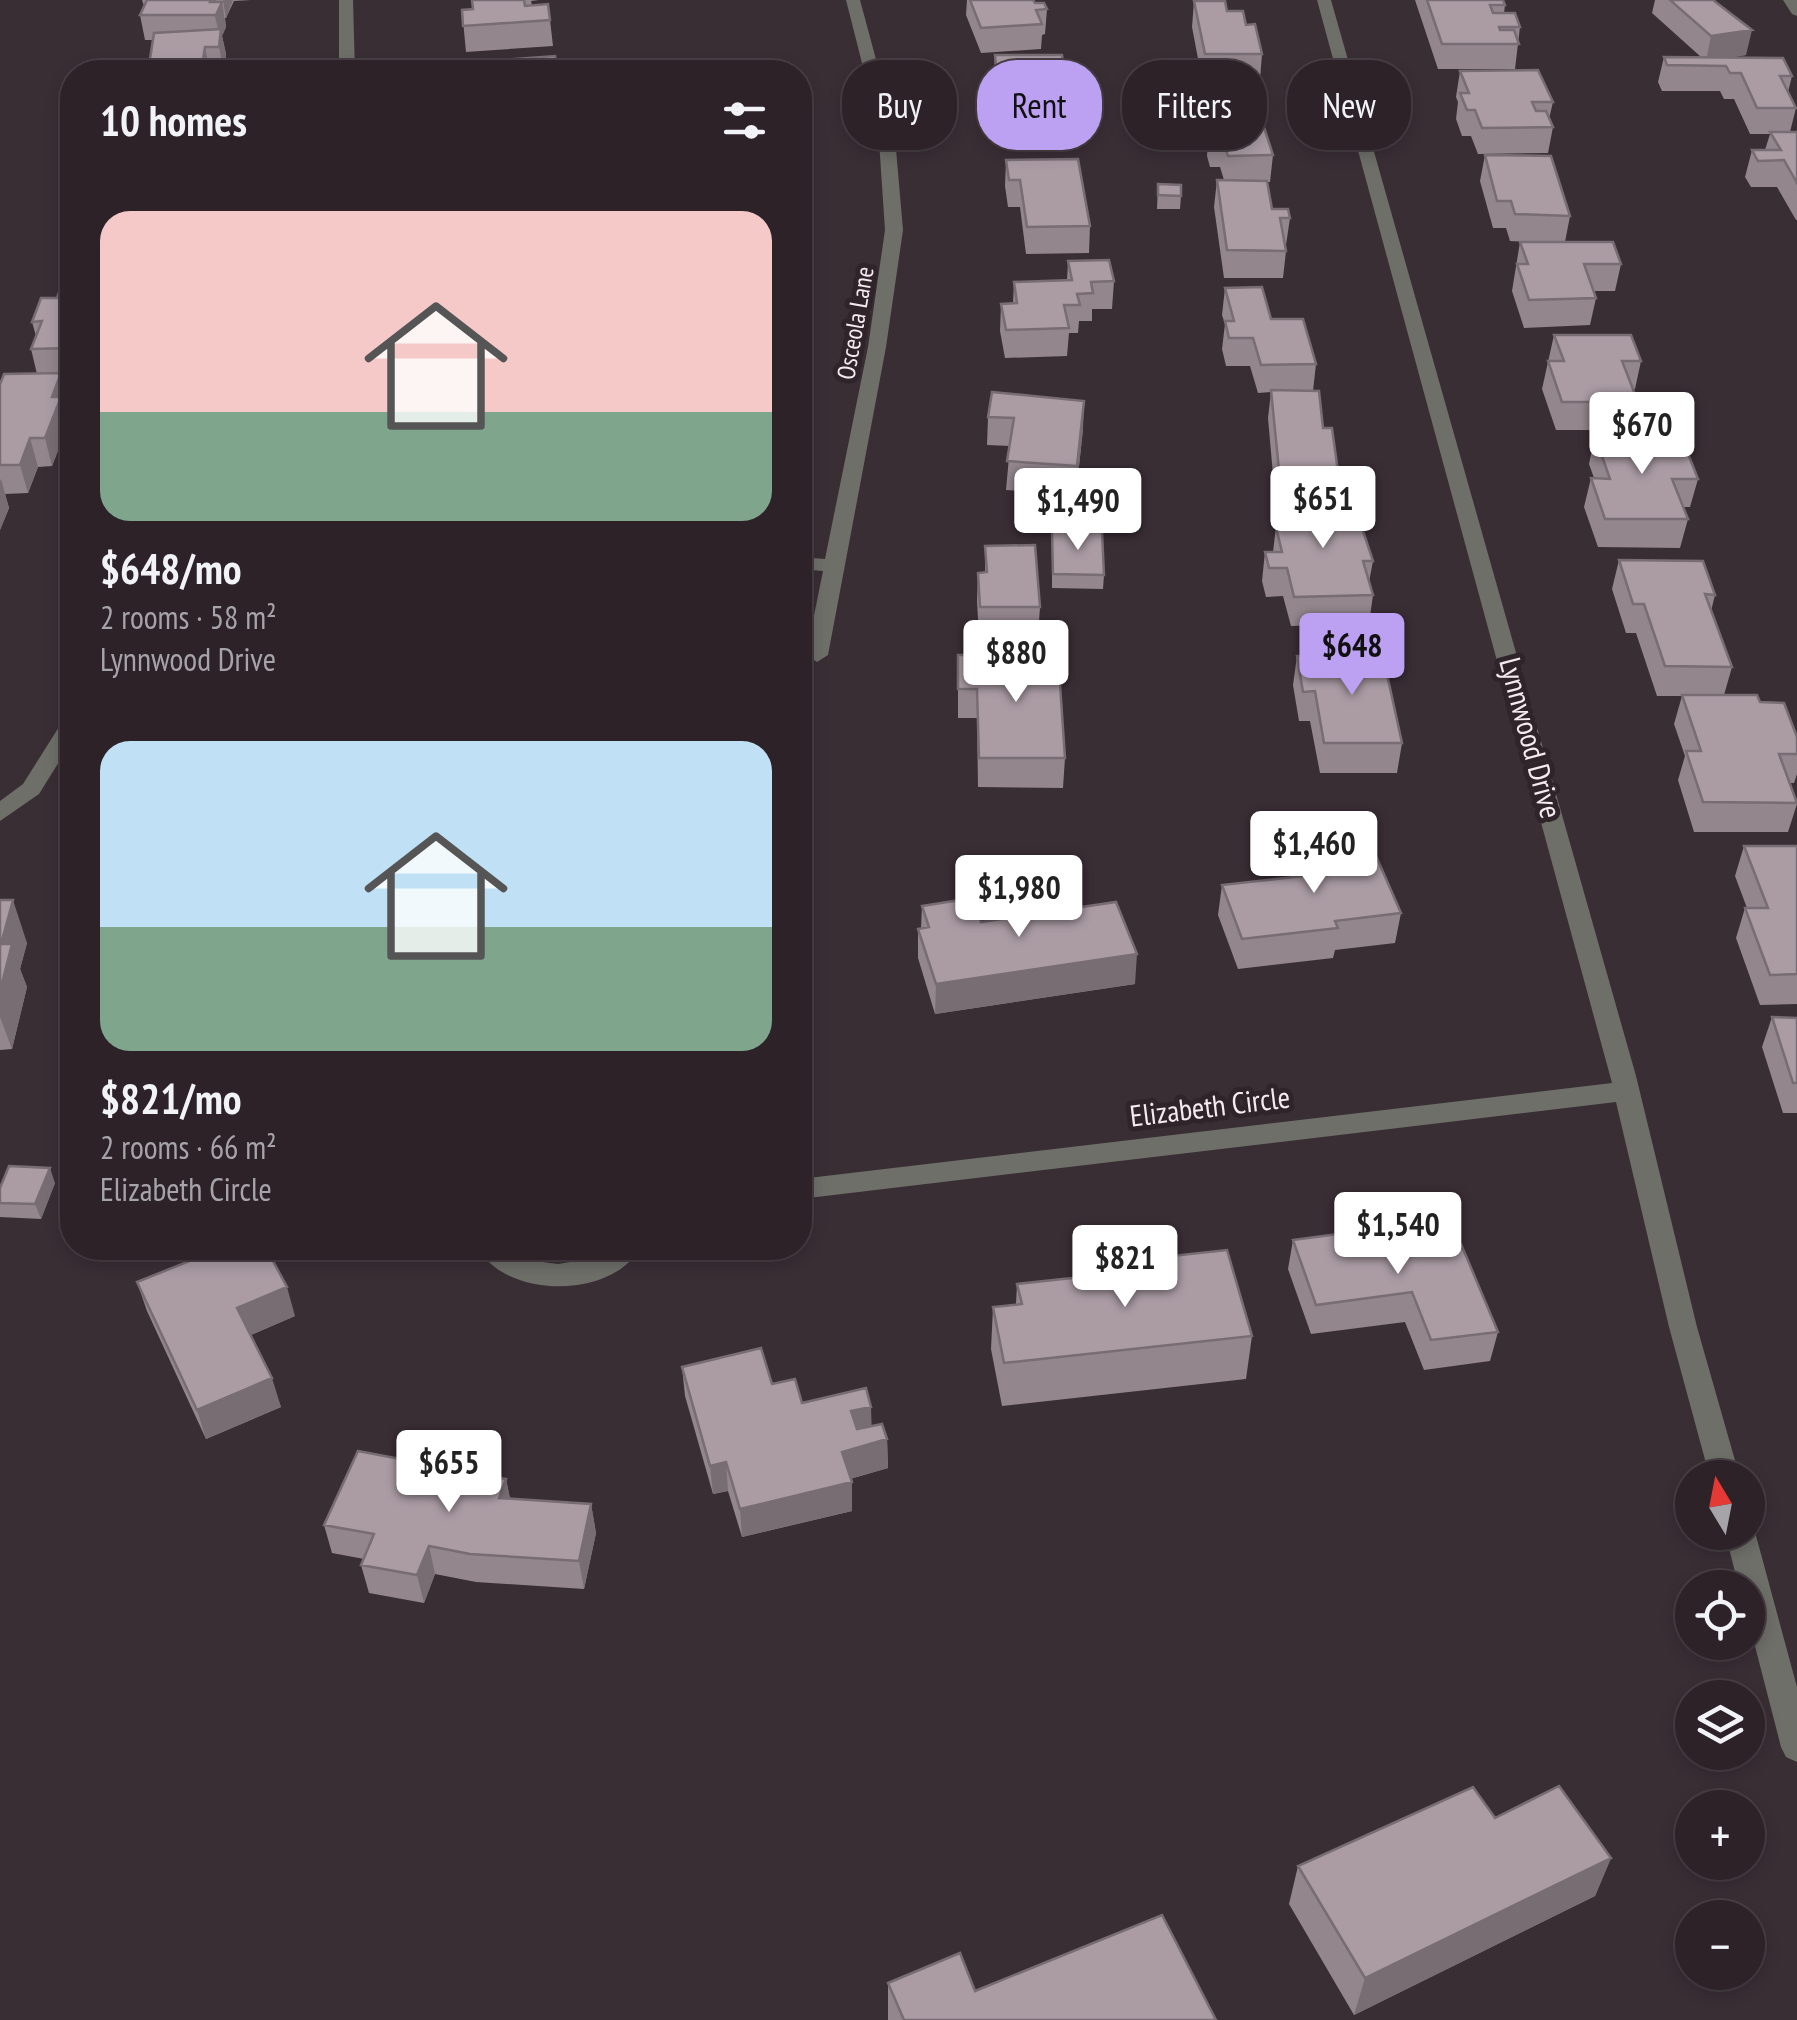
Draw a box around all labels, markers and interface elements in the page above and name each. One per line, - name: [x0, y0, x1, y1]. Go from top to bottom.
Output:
- chip: Buy: [842, 60, 957, 150]
- chip: Rent: [977, 60, 1102, 150]
- chip: Filters: [1122, 60, 1267, 150]
- chip: New: [1287, 60, 1411, 150]
- text: 10 homes: [100, 93, 247, 148]
- icon: filters: [717, 93, 772, 148]
- street label: Osceola Lane: [829, 264, 881, 382]
- icon: home: [346, 276, 526, 456]
- pin: $670: [1583, 392, 1701, 477]
- text: $670: [1611, 403, 1673, 445]
- pin: $651: [1264, 466, 1382, 551]
- pin: $1,490: [997, 468, 1159, 553]
- text: $651: [1292, 477, 1354, 519]
- text: $1,490: [1036, 479, 1120, 521]
- text: $648/mo: [100, 541, 242, 596]
- text: 2 rooms · 58 m²: [100, 596, 277, 638]
- pin: $648: [1293, 613, 1411, 698]
- pin: $880: [957, 620, 1075, 705]
- text: $648: [1321, 624, 1383, 666]
- text: $880: [985, 631, 1047, 673]
- text: Lynnwood Drive: [100, 638, 276, 680]
- street label: Lynnwood Drive: [1491, 653, 1572, 822]
- icon: home: [346, 806, 526, 986]
- pin: $1,460: [1233, 811, 1395, 896]
- text: $1,460: [1272, 822, 1356, 864]
- pin: $1,980: [938, 855, 1100, 940]
- text: $1,980: [977, 866, 1061, 908]
- text: $821/mo: [100, 1071, 242, 1126]
- street label: Elizabeth Circle: [1128, 1076, 1292, 1135]
- text: 2 rooms · 66 m²: [100, 1126, 277, 1168]
- text: Elizabeth Circle: [100, 1168, 272, 1210]
- pin: $1,540: [1317, 1192, 1479, 1277]
- text: $1,540: [1356, 1203, 1440, 1245]
- pin: $821: [1066, 1225, 1184, 1310]
- text: $821: [1094, 1236, 1156, 1278]
- pin: $655: [390, 1430, 508, 1515]
- text: $655: [418, 1441, 480, 1483]
- north arrow: [1675, 1460, 1765, 1550]
- map controls: [1675, 1460, 1765, 1990]
- button: locate: [1675, 1570, 1765, 1660]
- button: layers: [1675, 1680, 1765, 1770]
- button: +: [1675, 1790, 1765, 1880]
- button: −: [1675, 1900, 1765, 1990]

